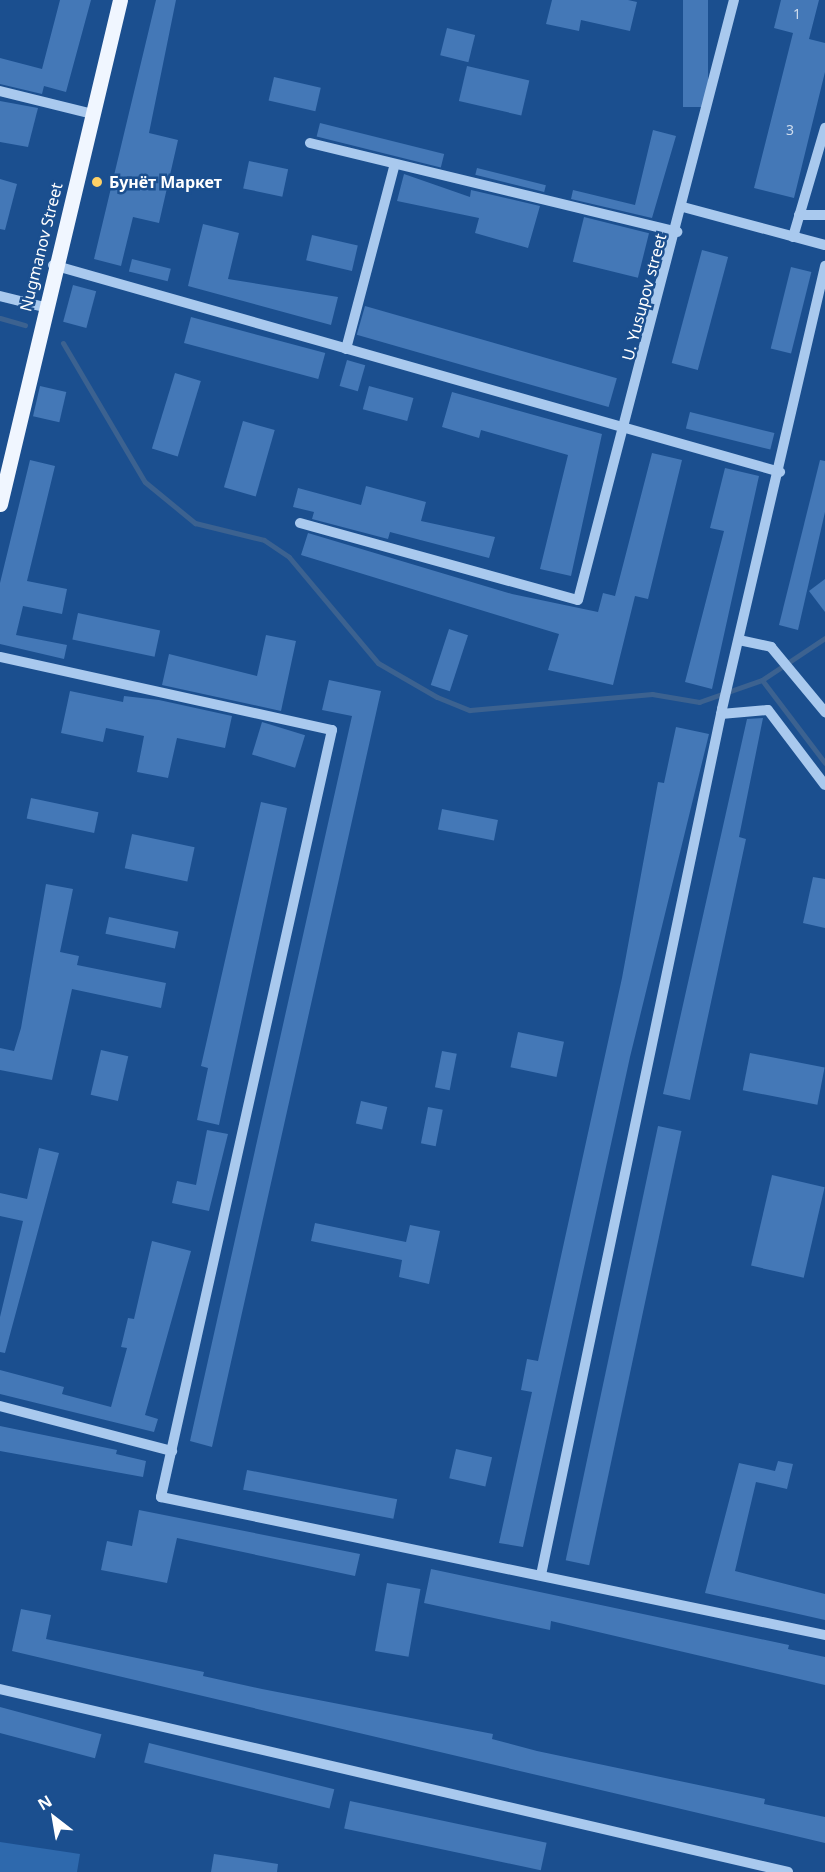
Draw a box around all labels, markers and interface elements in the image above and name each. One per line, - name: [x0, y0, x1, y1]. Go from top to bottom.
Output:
- house number: 1: [793, 6, 801, 22]
- house number: 3: [786, 122, 794, 138]
- place label: Бунёт Маркет: [109, 172, 222, 192]
- marker: Бунёт Маркет: [90, 175, 104, 189]
- street label: Nugmanov Street: [16, 181, 66, 313]
- street label: U. Yusupov street: [618, 231, 670, 363]
- north arrow: [24, 1788, 84, 1848]
- text: N: [33, 1790, 56, 1815]

